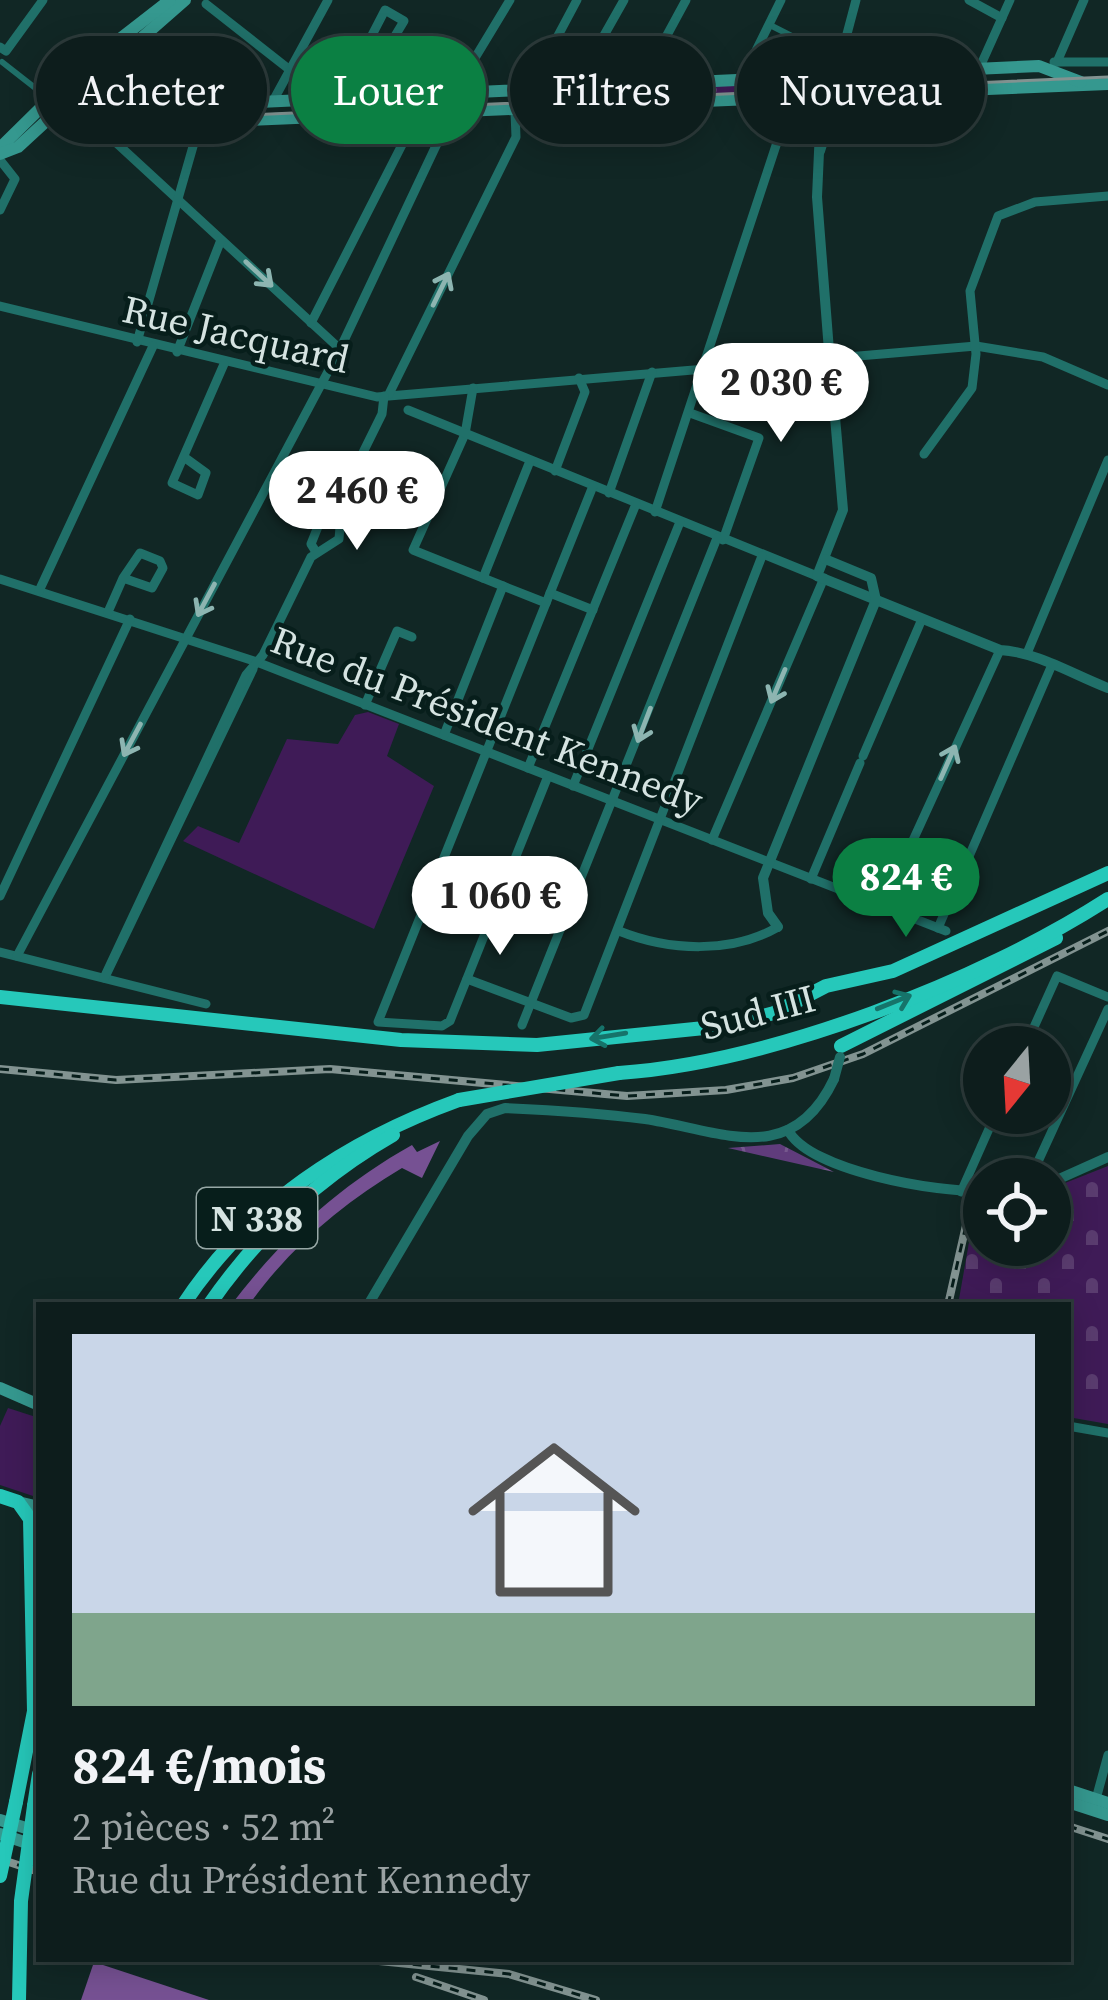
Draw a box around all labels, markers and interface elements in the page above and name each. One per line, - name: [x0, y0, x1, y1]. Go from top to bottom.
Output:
- chip: Acheter: [36, 36, 267, 144]
- chip: Louer: [291, 36, 486, 144]
- chip: Filtres: [510, 36, 713, 144]
- chip: Nouveau: [737, 36, 985, 144]
- one-way arrow: [244, 260, 273, 288]
- one-way arrow: [430, 272, 453, 307]
- street label: Rue Jacquard: [117, 282, 355, 386]
- pin: 2 030 €: [670, 343, 892, 445]
- text: 2 030 €: [720, 355, 842, 408]
- pin: 2 460 €: [246, 451, 468, 553]
- text: 2 460 €: [296, 463, 418, 516]
- one-way arrow: [194, 582, 217, 617]
- street label: Rue du Président Kennedy: [264, 613, 710, 827]
- one-way arrow: [766, 667, 787, 704]
- one-way arrow: [631, 705, 653, 742]
- one-way arrow: [120, 721, 143, 756]
- one-way arrow: [939, 745, 961, 781]
- pin: 824 €: [822, 838, 990, 940]
- text: 824 €: [860, 850, 952, 903]
- pin: 1 060 €: [389, 856, 611, 958]
- text: 1 060 €: [439, 868, 561, 921]
- street label: Sud III: [695, 971, 821, 1053]
- one-way arrow: [875, 990, 912, 1011]
- one-way arrow: [589, 1025, 628, 1048]
- north arrow: [963, 1026, 1071, 1134]
- map controls: [963, 1026, 1071, 1266]
- button: locate: [963, 1158, 1071, 1266]
- road number: N 338: [197, 1188, 317, 1248]
- icon: home: [446, 1412, 662, 1628]
- text: 824 €/mois: [72, 1730, 326, 1800]
- text: 2 pièces · 52 m²: [72, 1800, 335, 1853]
- text: Rue du Président Kennedy: [72, 1853, 530, 1906]

